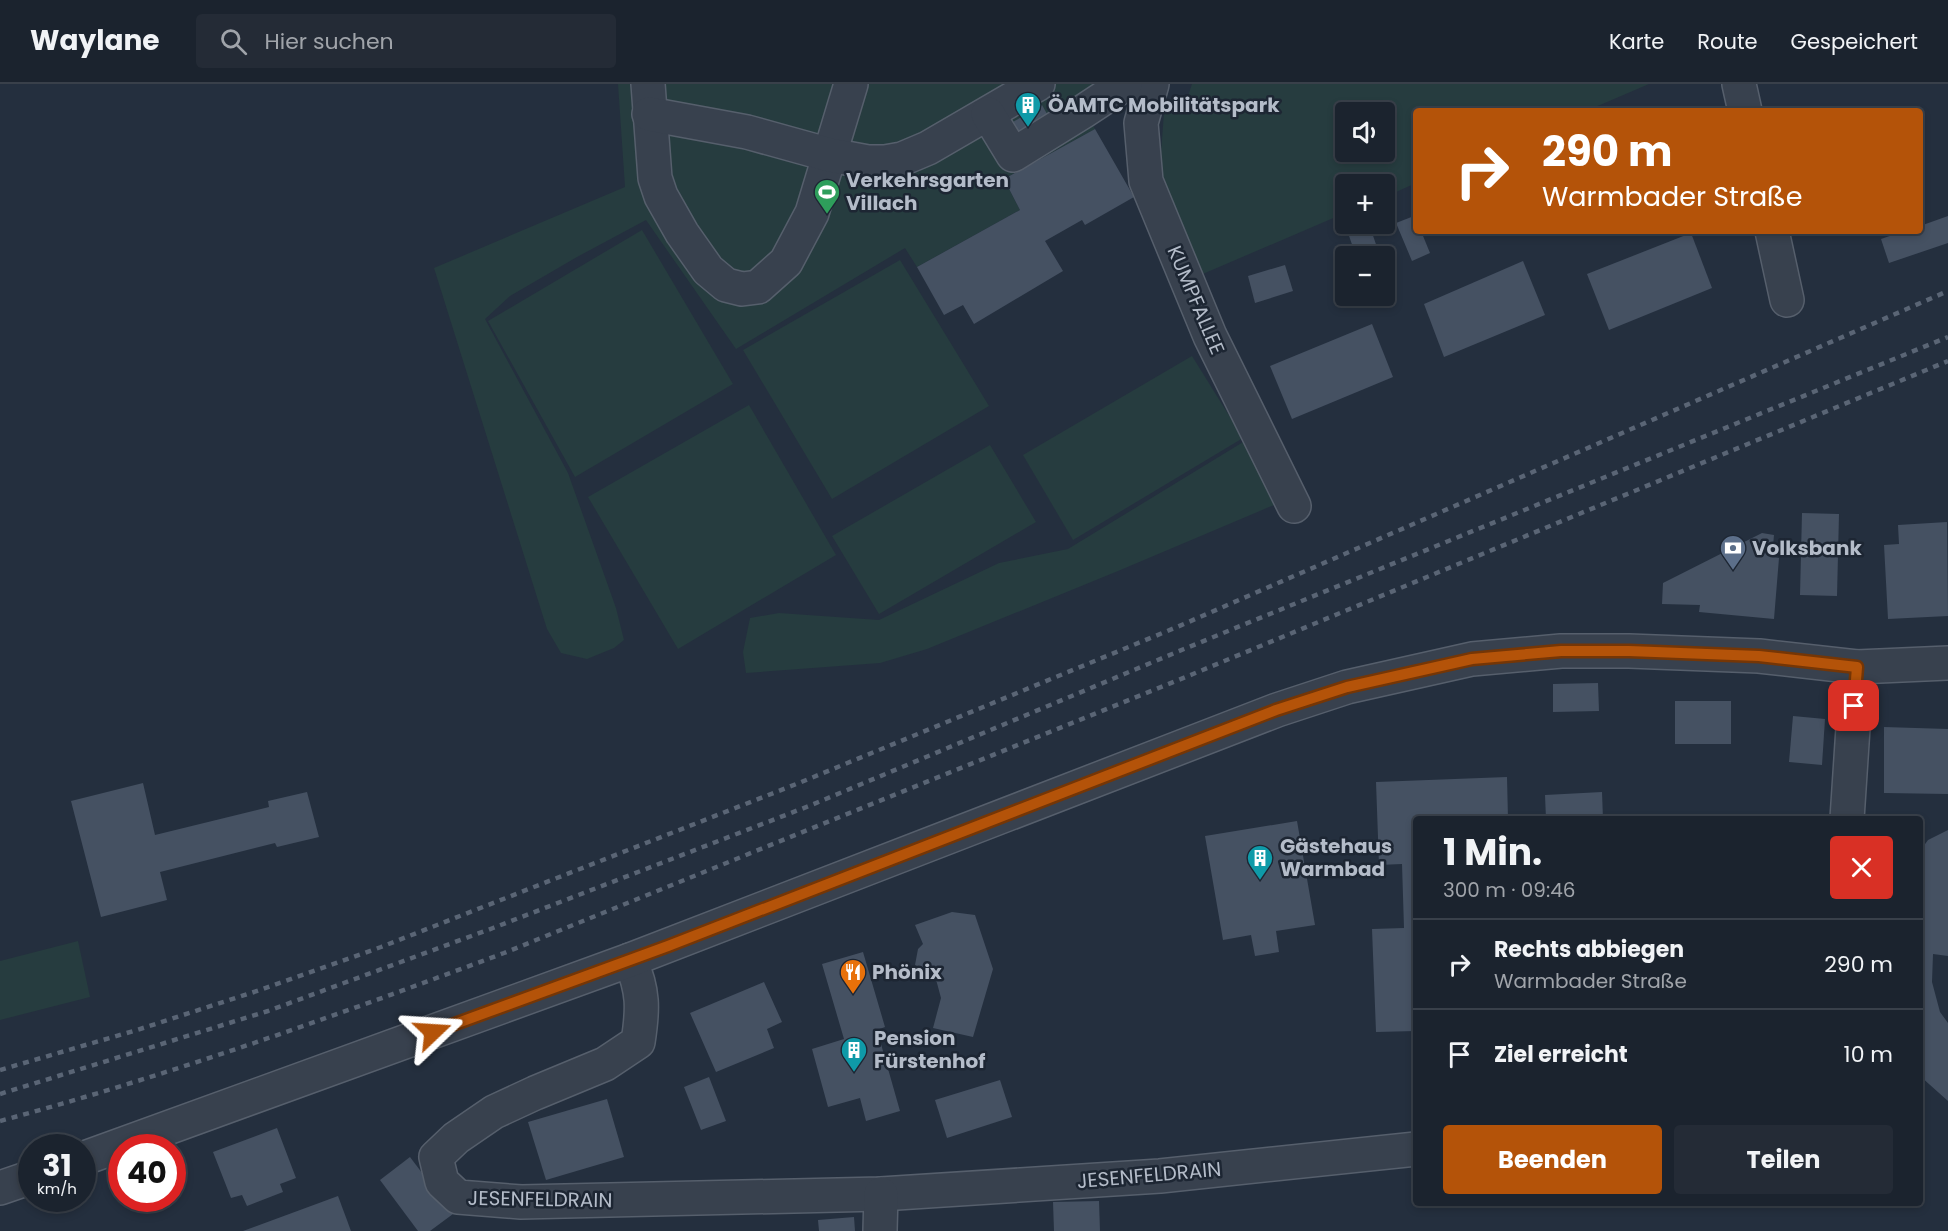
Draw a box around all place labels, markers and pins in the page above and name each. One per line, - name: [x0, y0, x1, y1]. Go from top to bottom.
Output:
- building icon: ÖAMTC Mobilitätspark: [1013, 90, 1043, 128]
- place label: ÖAMTC Mobilitätspark: [1048, 91, 1280, 119]
- place label: Verkehrsgarten Villach: [846, 166, 1009, 217]
- sports icon: Verkehrsgarten Villach: [812, 177, 842, 215]
- bank icon: Volksbank: [1718, 533, 1748, 571]
- place label: Volksbank: [1752, 534, 1862, 562]
- pin: [1828, 680, 1879, 731]
- place label: Gästehaus Warmbad: [1280, 832, 1392, 883]
- building icon: Gästehaus Warmbad: [1245, 843, 1275, 881]
- restaurant icon: Phönix: [838, 957, 868, 995]
- place label: Phönix: [872, 958, 942, 986]
- place label: Pension Fürstenhof: [874, 1024, 985, 1075]
- building icon: Pension Fürstenhof: [839, 1035, 869, 1073]

